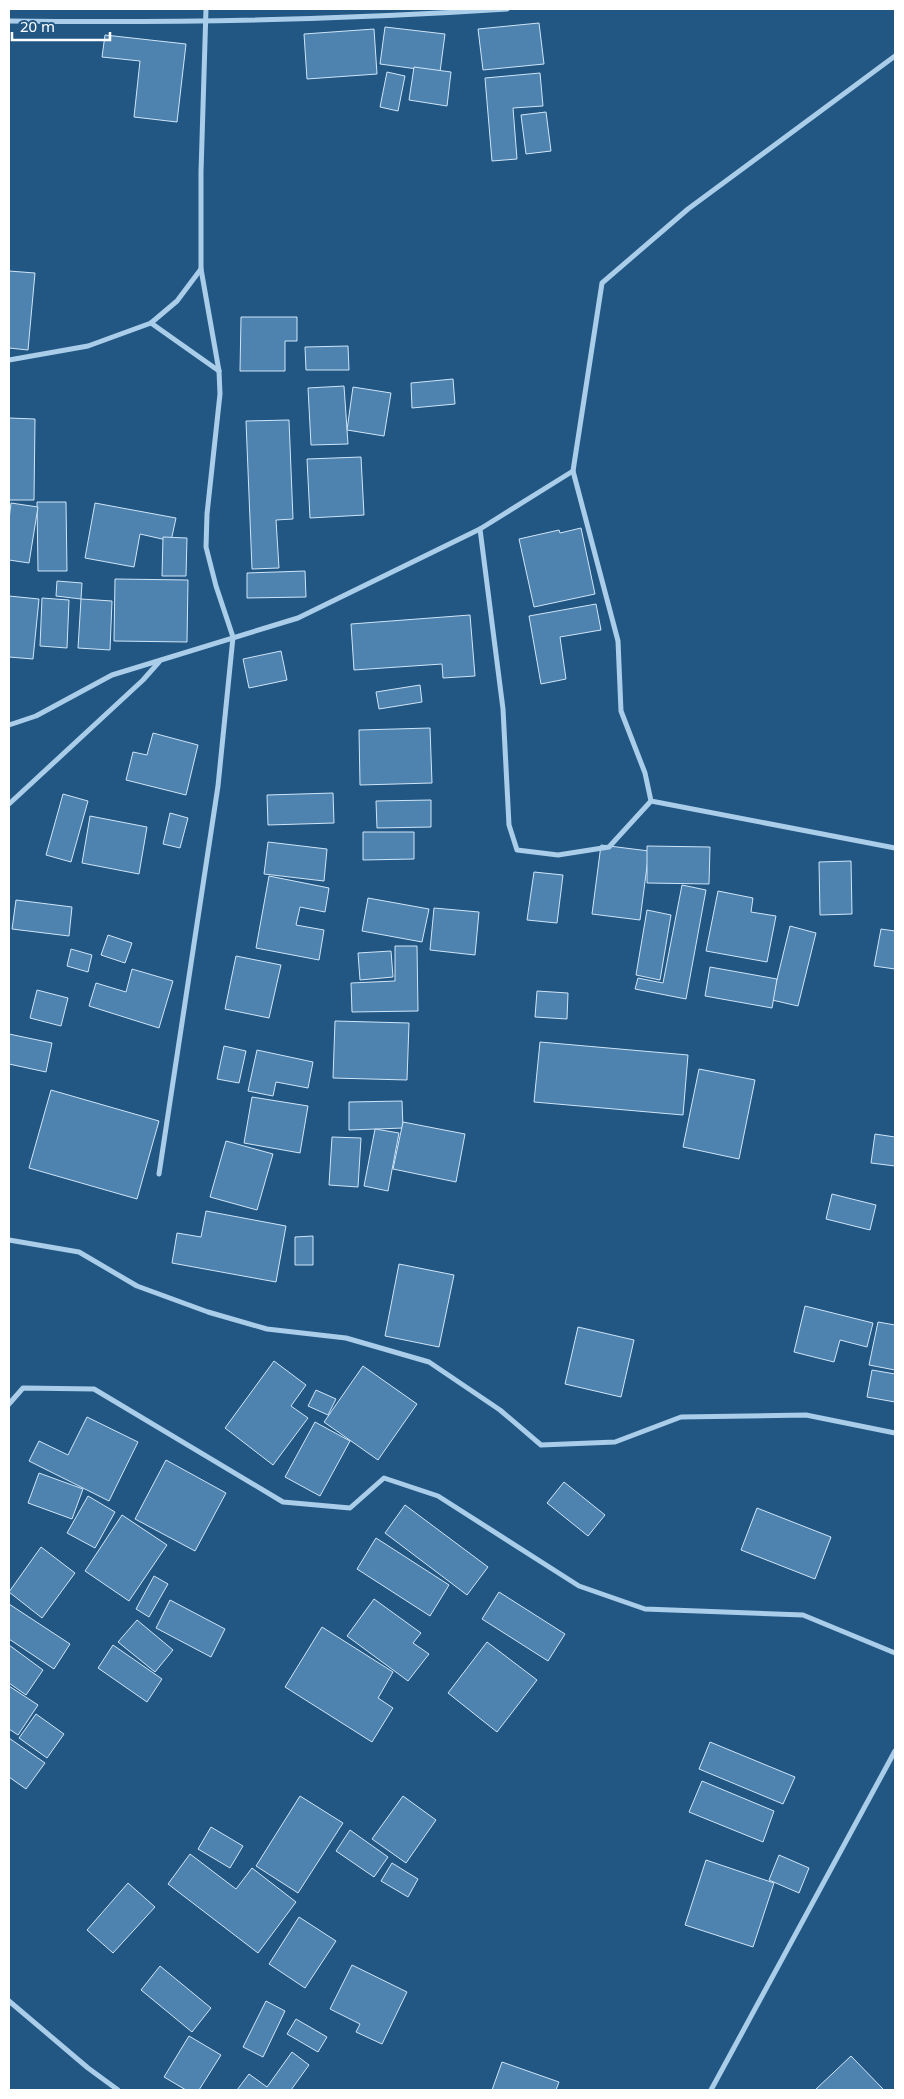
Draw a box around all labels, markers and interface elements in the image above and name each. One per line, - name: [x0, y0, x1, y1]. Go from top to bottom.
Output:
- scale bar: [12, 10, 110, 42]
- text: 20 m: [20, 16, 55, 36]

